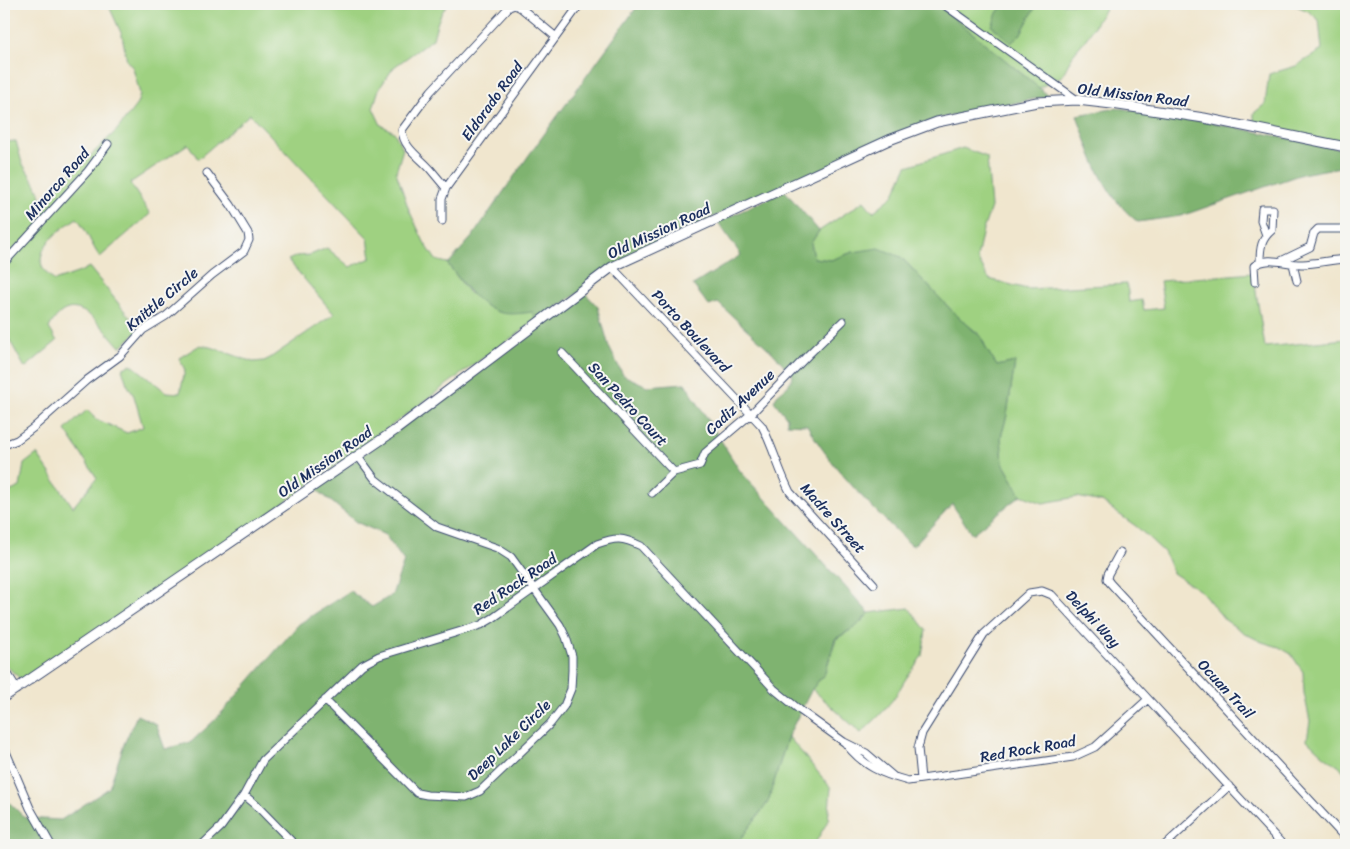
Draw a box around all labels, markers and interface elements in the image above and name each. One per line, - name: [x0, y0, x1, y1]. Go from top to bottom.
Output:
- street label: Eldorado Road: [454, 55, 531, 146]
- street label: Old Mission Road: [1076, 75, 1191, 115]
- street label: Minorca Road: [18, 141, 97, 226]
- street label: Old Mission Road: [603, 195, 716, 266]
- street label: Knittle Circle: [120, 260, 205, 337]
- street label: Porto Boulevard: [645, 283, 738, 380]
- street label: San Pedro Court: [582, 356, 675, 453]
- street label: Cadiz Avenue: [699, 362, 781, 441]
- street label: Old Mission Road: [272, 419, 379, 504]
- street label: Madre Street: [794, 476, 873, 560]
- street label: Red Rock Road: [468, 546, 563, 622]
- street label: Delphi Way: [1059, 584, 1127, 654]
- street label: Ocuan Trail: [1191, 653, 1261, 726]
- street label: Deep Lake Circle: [461, 693, 557, 787]
- street label: Red Rock Road: [978, 728, 1079, 770]

